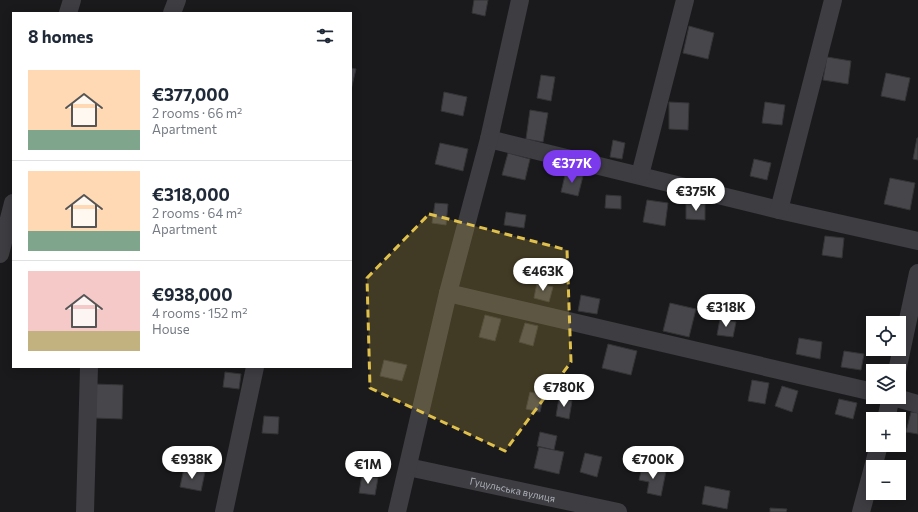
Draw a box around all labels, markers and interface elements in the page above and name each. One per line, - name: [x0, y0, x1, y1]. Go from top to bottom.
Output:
- icon: filters: [314, 25, 336, 47]
- text: 8 homes: [28, 26, 93, 47]
- text: €377,000: [152, 84, 229, 105]
- icon: home: [60, 86, 108, 134]
- text: 2 rooms · 66 m²: [152, 105, 242, 121]
- text: Apartment: [152, 121, 217, 137]
- pin: €377K: [544, 150, 600, 184]
- text: €377K: [552, 155, 592, 171]
- pin: €375K: [668, 178, 724, 212]
- text: €375K: [676, 183, 716, 199]
- text: €318,000: [152, 184, 230, 205]
- icon: home: [60, 187, 108, 235]
- text: 2 rooms · 64 m²: [152, 205, 242, 221]
- text: Apartment: [152, 221, 217, 237]
- pin: €463K: [515, 258, 571, 292]
- text: €463K: [522, 263, 564, 279]
- text: €938,000: [152, 284, 232, 305]
- icon: home: [60, 287, 108, 335]
- pin: €318K: [698, 294, 754, 328]
- text: €318K: [706, 299, 746, 315]
- text: 4 rooms · 152 m²: [152, 305, 247, 321]
- map controls: [866, 316, 906, 500]
- button: locate: [866, 316, 906, 356]
- text: House: [152, 321, 190, 337]
- button: layers: [866, 364, 906, 404]
- pin: €780K: [536, 374, 592, 408]
- text: €780K: [543, 379, 585, 395]
- button: +: [866, 412, 906, 452]
- pin: €938K: [164, 446, 220, 480]
- pin: €700K: [625, 446, 681, 480]
- text: €938K: [171, 451, 213, 467]
- pin: €1M: [349, 451, 387, 485]
- text: €700K: [632, 451, 674, 467]
- text: €1M: [354, 456, 382, 472]
- button: −: [866, 460, 906, 500]
- street label: Гуцульська вулиця: [469, 474, 556, 504]

